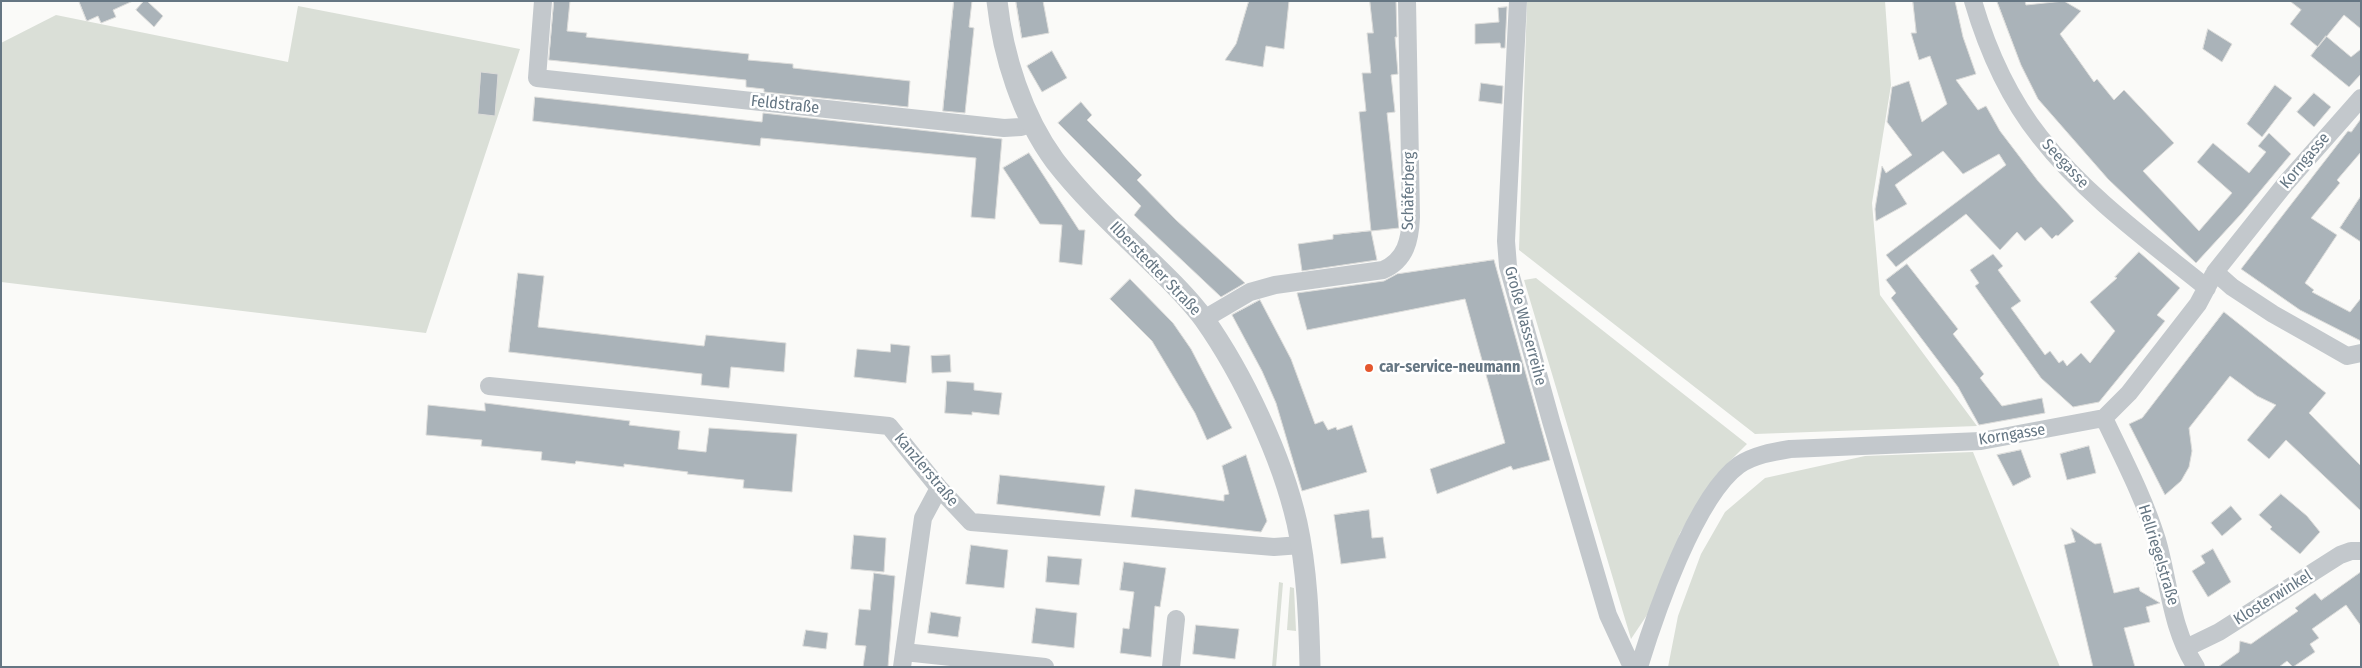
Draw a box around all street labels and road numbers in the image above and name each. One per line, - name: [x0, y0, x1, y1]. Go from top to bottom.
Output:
- street label: Feldstraße: [750, 92, 820, 118]
- street label: Korngasse: [2276, 129, 2334, 193]
- street label: Seegasse: [2037, 135, 2093, 193]
- street label: Schäferberg: [1399, 152, 1419, 230]
- street label: Ilberstedter Straße: [1105, 218, 1205, 320]
- street label: Große Wasserreihe: [1500, 264, 1550, 388]
- street label: Korngasse: [1977, 420, 2047, 450]
- street label: Kanzlerstraße: [890, 429, 962, 511]
- street label: Hellriegelstraße: [2134, 502, 2182, 608]
- street label: Klosterwinkel: [2230, 566, 2316, 630]

